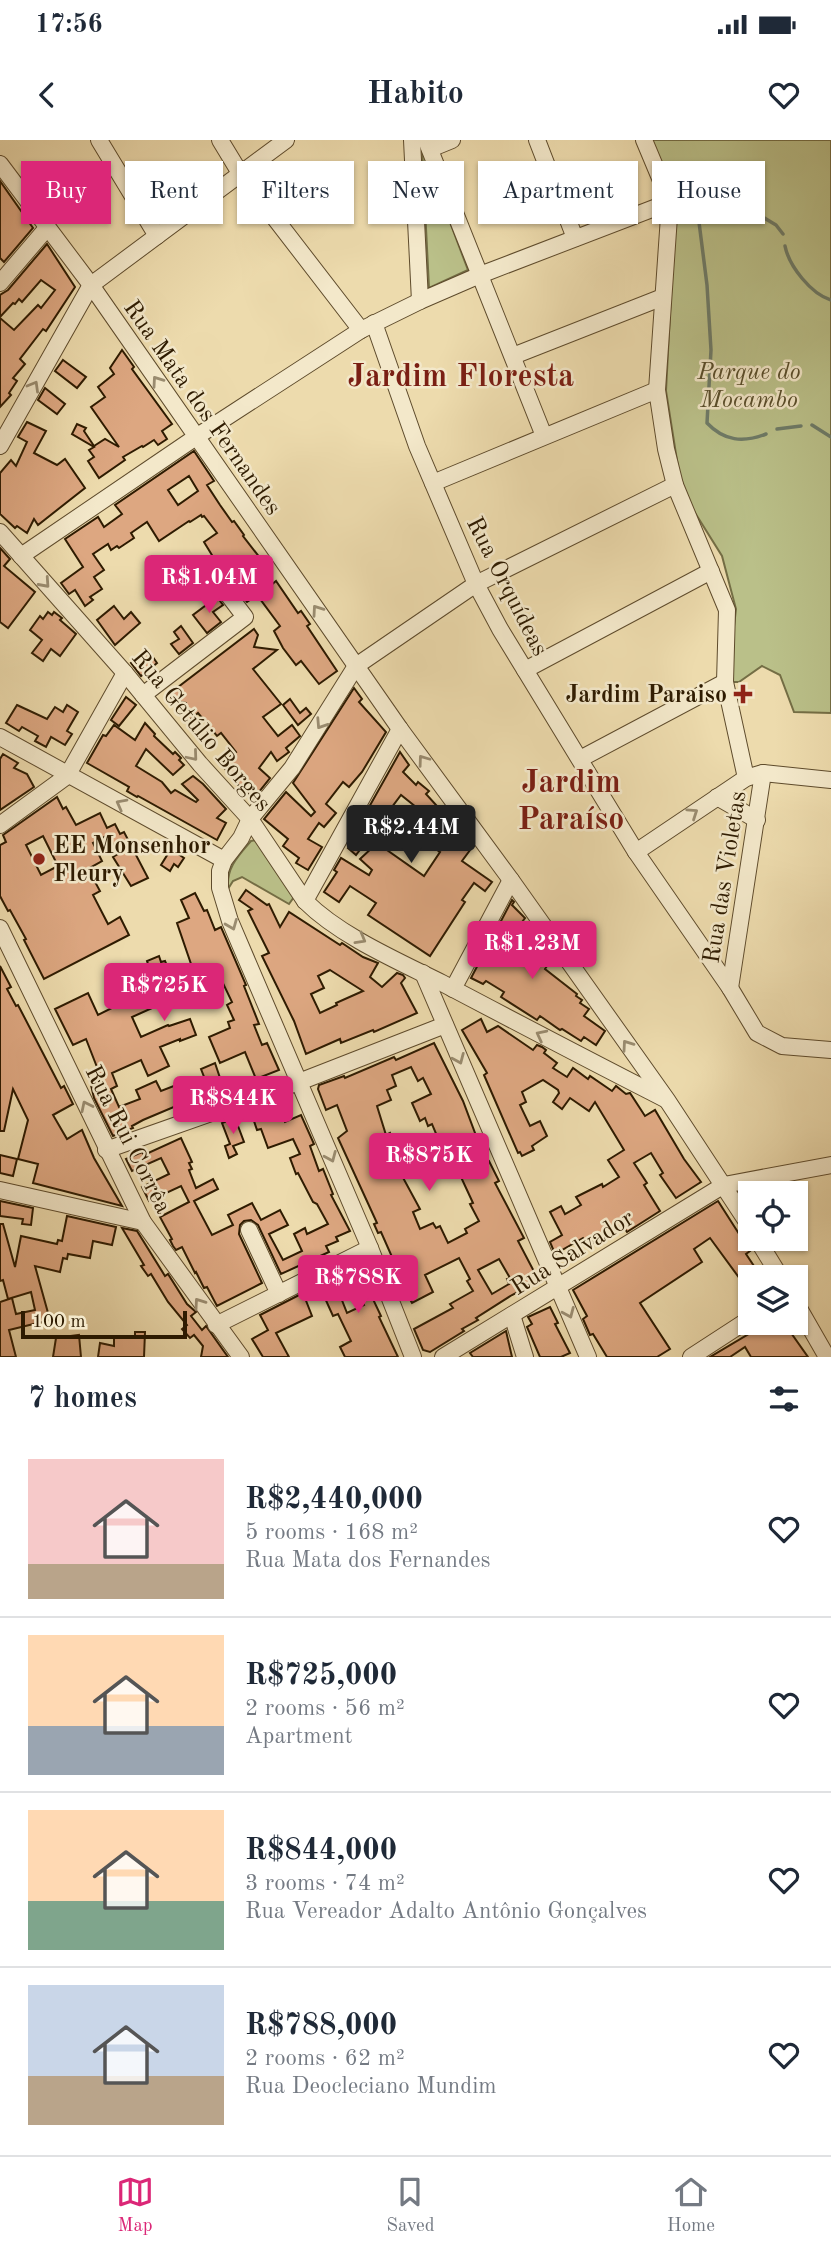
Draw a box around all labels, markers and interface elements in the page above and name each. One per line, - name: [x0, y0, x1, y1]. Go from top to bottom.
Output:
- text: 17:56: [35, 12, 103, 38]
- icon: back: [28, 76, 66, 114]
- icon: heart: [765, 76, 803, 114]
- text: Habito: [367, 79, 464, 111]
- chip: Buy: [21, 161, 111, 224]
- chip: Rent: [125, 161, 223, 224]
- chip: Filters: [237, 161, 354, 224]
- chip: New: [368, 161, 464, 224]
- chip: Apartment: [478, 161, 638, 224]
- chip: House: [652, 161, 765, 224]
- street label: Rua Mata dos Fernandes: [118, 296, 285, 520]
- park label: Parque do Mocambo: [696, 361, 801, 413]
- district label: Jardim Floresta: [348, 362, 574, 394]
- one-way arrow: [153, 376, 165, 389]
- one-way arrow: [26, 381, 39, 394]
- street label: Rua Orquídeas: [461, 514, 552, 660]
- pin: R$1.04M: [144, 556, 274, 615]
- text: R$1.04M: [160, 566, 258, 589]
- one-way arrow: [37, 575, 50, 588]
- one-way arrow: [313, 605, 325, 618]
- street label: Rua Getúlio Borges: [126, 646, 275, 817]
- place label: Jardim Paraiso: [565, 684, 727, 708]
- marker: Jardim Paraiso: [733, 684, 753, 704]
- one-way arrow: [316, 716, 329, 729]
- one-way arrow: [185, 748, 197, 761]
- one-way arrow: [419, 756, 431, 768]
- district label: Jardim Paraíso: [518, 768, 624, 837]
- street label: Rua das Violetas: [701, 789, 751, 965]
- one-way arrow: [115, 799, 128, 813]
- pin: R$2.44M: [346, 806, 476, 865]
- one-way arrow: [685, 809, 698, 821]
- text: R$2.44M: [362, 816, 460, 839]
- place label: EE Monsenhor Fleury: [53, 835, 211, 887]
- marker: EE Monsenhor Fleury: [31, 851, 47, 867]
- one-way arrow: [223, 918, 237, 930]
- pin: R$1.23M: [467, 922, 597, 981]
- one-way arrow: [354, 931, 367, 944]
- text: R$1.23M: [483, 932, 581, 955]
- pin: R$725K: [107, 964, 221, 1023]
- text: R$725K: [120, 974, 208, 997]
- one-way arrow: [536, 1030, 548, 1044]
- one-way arrow: [623, 1040, 635, 1053]
- one-way arrow: [451, 1052, 465, 1064]
- street label: Rua Rui Corrêa: [80, 1062, 175, 1218]
- pin: R$844K: [176, 1076, 290, 1136]
- text: R$844K: [189, 1087, 277, 1110]
- one-way arrow: [80, 1101, 94, 1113]
- pin: R$875K: [372, 1133, 486, 1193]
- text: R$875K: [385, 1144, 473, 1167]
- one-way arrow: [323, 1149, 337, 1162]
- map controls: [738, 1181, 808, 1335]
- button: locate: [738, 1181, 808, 1251]
- street label: Rua Salvador: [507, 1206, 639, 1301]
- pin: R$788K: [301, 1256, 415, 1315]
- button: layers: [738, 1265, 808, 1335]
- text: R$788K: [314, 1266, 402, 1289]
- one-way arrow: [195, 1298, 207, 1311]
- one-way arrow: [561, 1305, 575, 1318]
- scale bar: [21, 1308, 187, 1340]
- text: 100 m: [32, 1313, 85, 1332]
- icon: filters: [765, 1380, 803, 1418]
- text: 7 homes: [28, 1384, 137, 1414]
- text: R$2,440,000: [245, 1485, 423, 1515]
- icon: home: [84, 1487, 168, 1571]
- icon: heart: [765, 1510, 803, 1548]
- text: 5 rooms · 168 m²: [245, 1521, 418, 1544]
- text: Rua Mata dos Fernandes: [245, 1549, 491, 1572]
- text: R$725,000: [245, 1661, 397, 1691]
- icon: home: [84, 1663, 168, 1747]
- icon: heart: [765, 1686, 803, 1724]
- text: 2 rooms · 56 m²: [245, 1697, 405, 1720]
- text: Apartment: [245, 1725, 353, 1748]
- text: R$844,000: [245, 1836, 397, 1866]
- icon: home: [84, 1838, 168, 1922]
- icon: heart: [765, 1861, 803, 1899]
- text: 3 rooms · 74 m²: [245, 1872, 405, 1895]
- text: Rua Vereador Adalto Antônio Gonçalves: [245, 1900, 647, 1923]
- text: R$788,000: [245, 2011, 397, 2041]
- icon: home: [84, 2013, 168, 2097]
- icon: heart: [765, 2036, 803, 2074]
- text: 2 rooms · 62 m²: [245, 2047, 405, 2070]
- text: Rua Deocleciano Mundim: [245, 2075, 497, 2098]
- tab: Map: [116, 2173, 154, 2238]
- tab: Saved: [386, 2173, 435, 2238]
- tab: Home: [667, 2173, 715, 2238]

